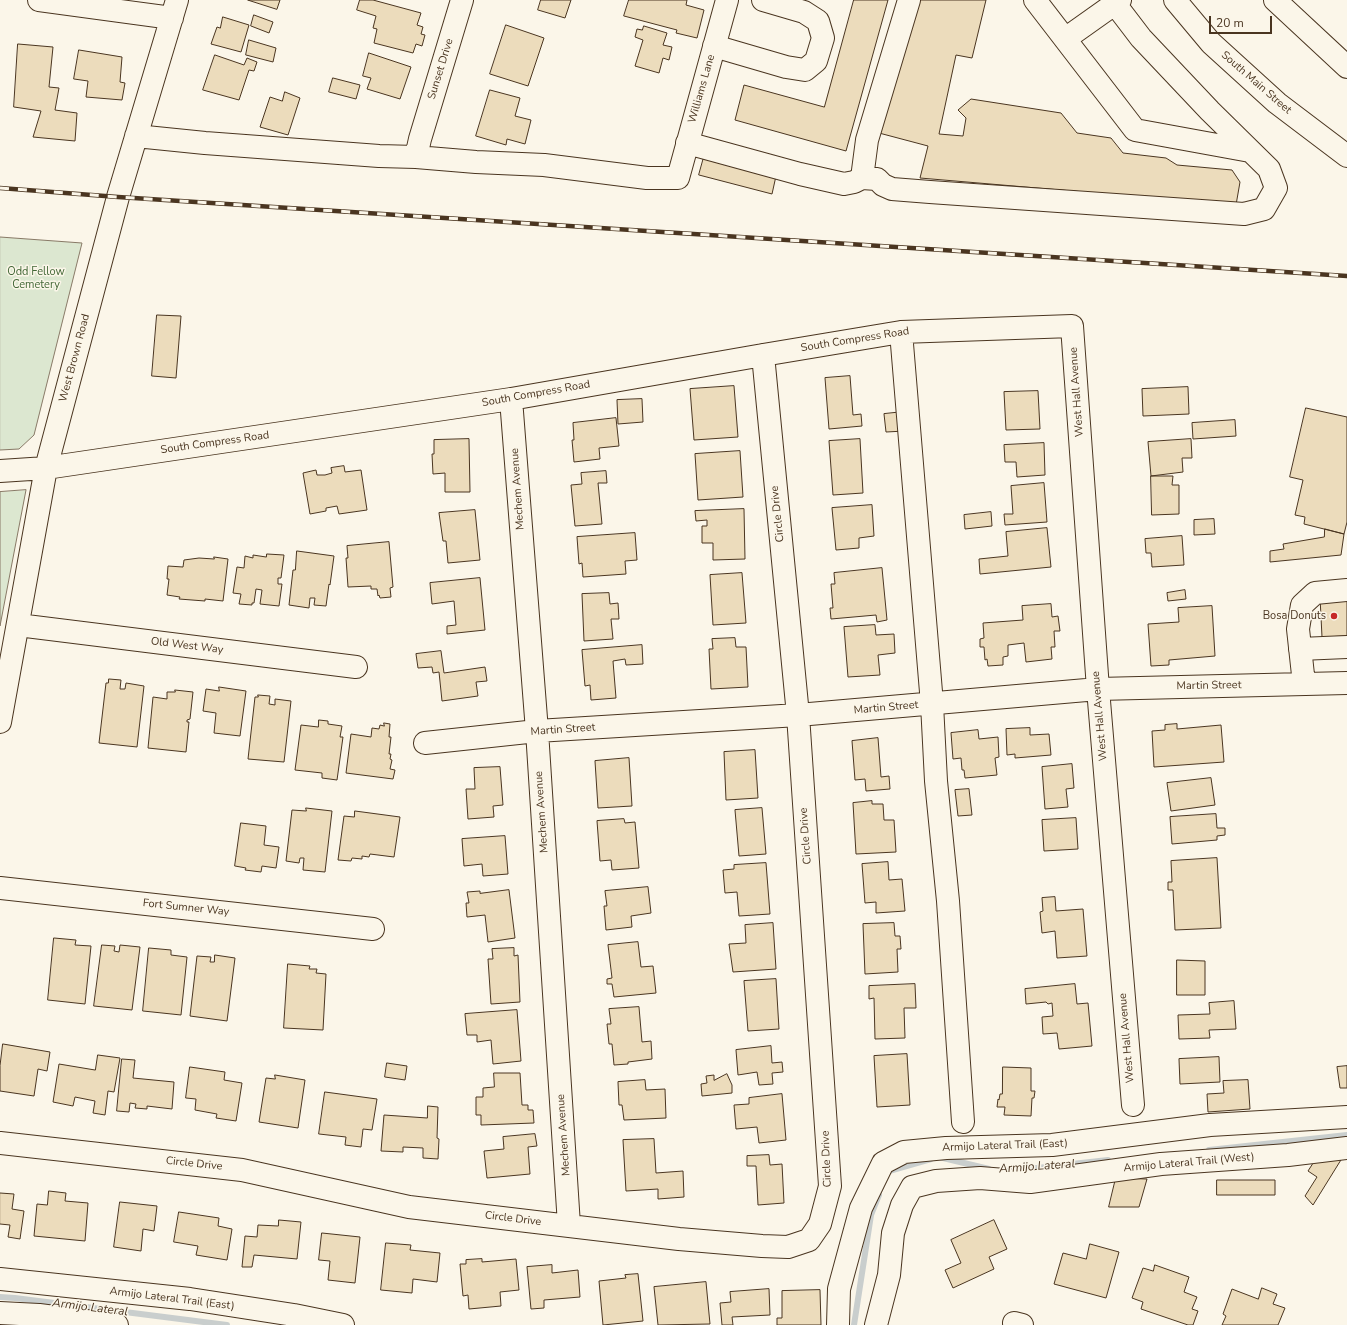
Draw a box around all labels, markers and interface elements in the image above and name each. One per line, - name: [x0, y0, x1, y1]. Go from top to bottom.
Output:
- scale bar: [1211, 8, 1274, 34]
- text: 20 m: [1216, 15, 1244, 31]
- street label: Sunset Drive: [425, 37, 457, 101]
- street label: South Main Street: [1218, 49, 1294, 117]
- street label: Williams Lane: [686, 53, 718, 125]
- park label: Odd Fellow Cemetery: [7, 265, 65, 291]
- street label: West Brown Road: [57, 313, 93, 403]
- street label: South Compress Road: [800, 325, 910, 355]
- street label: West Hall Avenue: [1067, 347, 1087, 437]
- street label: South Compress Road: [481, 378, 591, 410]
- street label: South Compress Road: [160, 429, 270, 457]
- street label: Mechem Avenue: [509, 448, 527, 530]
- street label: Circle Drive: [768, 485, 788, 543]
- place label: Bosa Donuts: [1263, 609, 1326, 623]
- marker: Bosa Donuts: [1329, 611, 1339, 621]
- street label: Old West Way: [150, 635, 224, 657]
- street label: West Hall Avenue: [1089, 670, 1111, 762]
- street label: Martin Street: [1176, 679, 1242, 693]
- street label: Martin Street: [853, 699, 919, 717]
- street label: Martin Street: [530, 721, 596, 739]
- street label: Mechem Avenue: [533, 771, 551, 853]
- street label: Circle Drive: [797, 807, 815, 865]
- street label: Fort Sumner Way: [142, 897, 230, 919]
- street label: West Hall Avenue: [1116, 992, 1138, 1084]
- street label: Mechem Avenue: [555, 1094, 573, 1176]
- street label: Circle Drive: [819, 1130, 835, 1188]
- street label: Armijo Lateral Trail (East): [942, 1137, 1068, 1155]
- street label: Armijo Lateral Trail (West): [1123, 1151, 1255, 1175]
- street label: Circle Drive: [165, 1154, 223, 1174]
- water label: Armijo Lateral: [998, 1157, 1076, 1177]
- street label: Circle Drive: [484, 1209, 542, 1229]
- street label: Armijo Lateral Trail (East): [109, 1285, 235, 1313]
- water label: Armijo Lateral: [51, 1296, 129, 1320]

